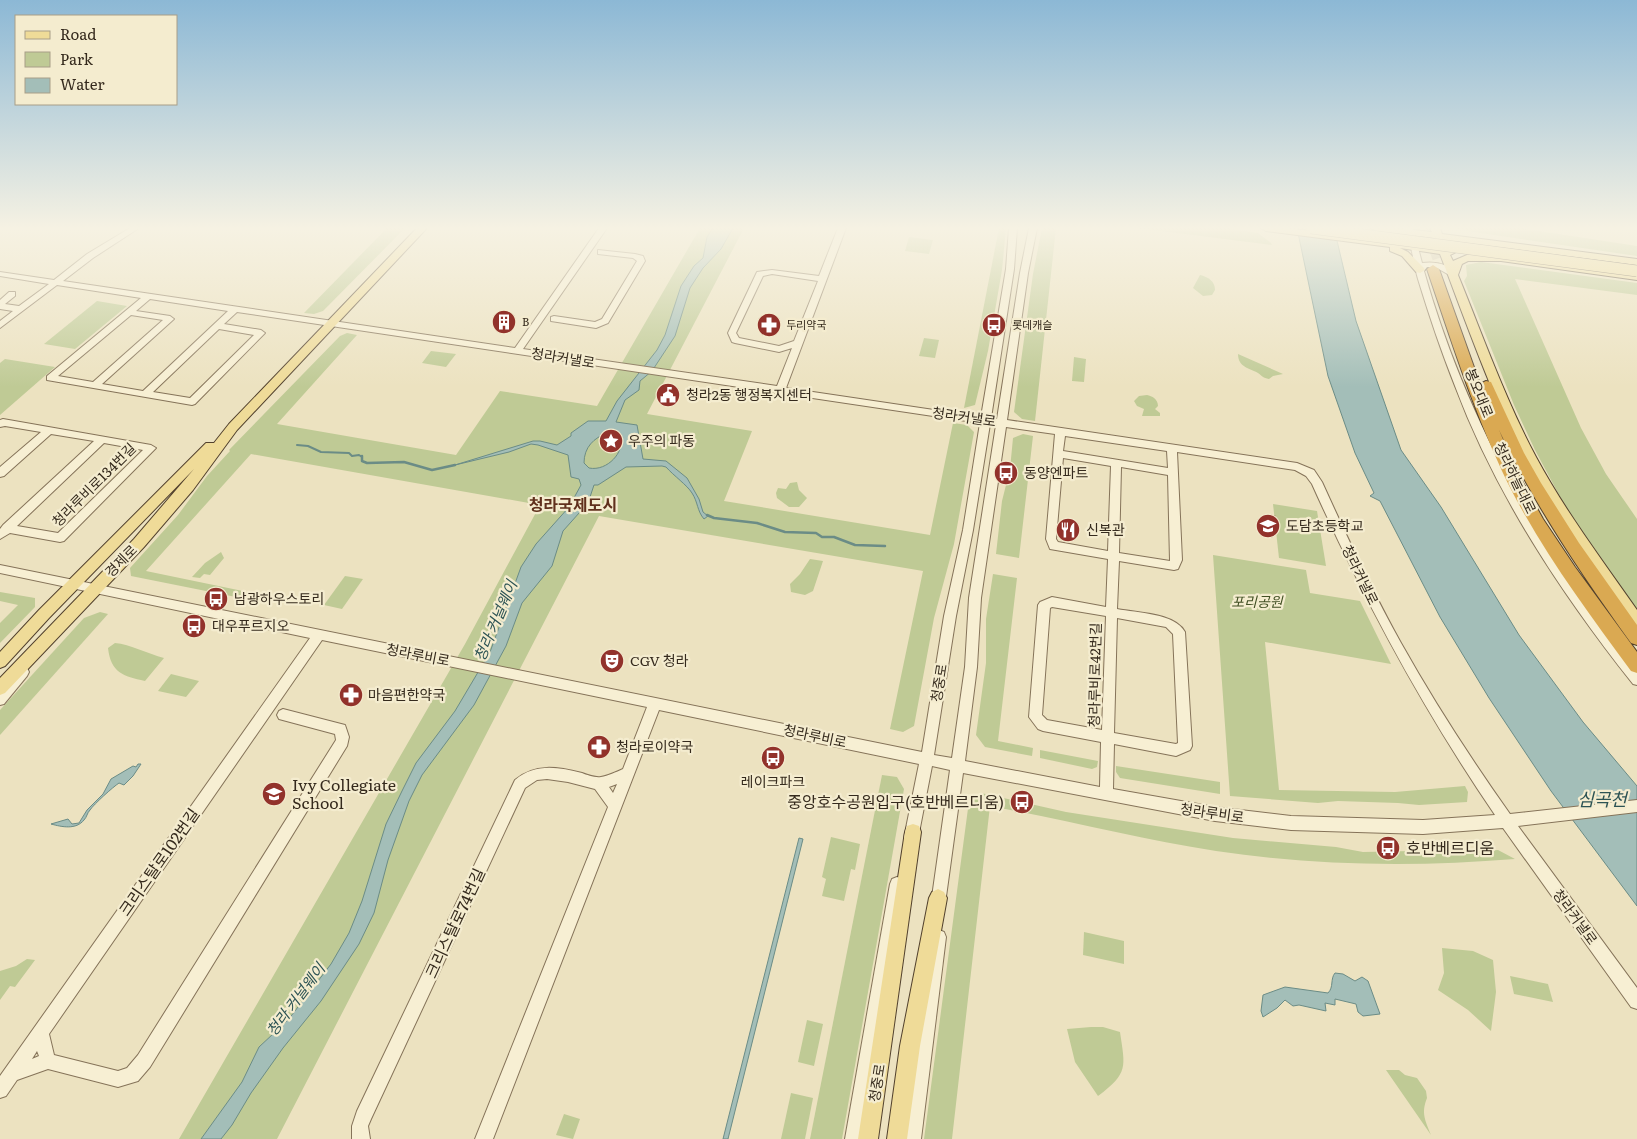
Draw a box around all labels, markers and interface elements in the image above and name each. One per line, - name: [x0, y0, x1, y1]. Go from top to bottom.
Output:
- legend: [15, 15, 178, 105]
- text: Road: [60, 22, 96, 45]
- text: Park: [60, 47, 94, 70]
- text: Water: [60, 72, 105, 95]
- building icon: B: [491, 309, 517, 335]
- pharmacy icon: 두리약국: [756, 312, 782, 338]
- bus stop icon: 롯데캐슬: [981, 312, 1007, 338]
- place label: B: [522, 313, 529, 329]
- place label: 두리약국: [786, 316, 826, 332]
- place label: 롯데캐슬: [1012, 316, 1052, 332]
- street label: 청라커낼로: [530, 342, 597, 372]
- street label: 봉오대로: [1461, 365, 1499, 420]
- public building icon: 청라2동 행정복지센터: [655, 382, 681, 408]
- place label: 청라2동 행정복지센터: [686, 384, 812, 404]
- street label: 청라커낼로: [931, 402, 998, 430]
- place icon: 우주의 파동: [598, 428, 624, 454]
- place label: 우주의 파동: [628, 430, 695, 450]
- street label: 청라루비로134번길: [47, 438, 140, 531]
- street label: 청라하늘대로: [1490, 438, 1542, 517]
- bus stop icon: 동양엔파트: [993, 460, 1019, 486]
- place label: 동양엔파트: [1024, 462, 1089, 482]
- district label: 청라국제도시: [529, 492, 617, 516]
- school or university icon: 도담초등학교: [1255, 513, 1281, 539]
- place label: 도담초등학교: [1286, 515, 1363, 535]
- restaurant icon: 신복관: [1055, 517, 1081, 543]
- place label: 신복관: [1086, 519, 1125, 539]
- street label: 경제로: [100, 539, 141, 581]
- street label: 청라커낼로: [1338, 541, 1384, 608]
- water label: 청라 커널웨이: [467, 575, 522, 664]
- bus stop icon: 남광하우스토리: [203, 586, 229, 612]
- place label: 남광하우스토리: [234, 588, 324, 608]
- park label: 포리공원: [1231, 591, 1284, 611]
- bus stop icon: 대우푸르지오: [181, 613, 207, 639]
- place label: 대우푸르지오: [212, 615, 289, 635]
- street label: 청라루비로42번길: [1083, 622, 1105, 728]
- street label: 청라루비로: [385, 638, 452, 670]
- theatre icon: CGV 청라: [599, 648, 625, 674]
- place label: CGV 청라: [630, 650, 689, 670]
- street label: 청중로: [925, 662, 951, 703]
- pharmacy icon: 마음편한약국: [338, 682, 364, 708]
- place label: 마음편한약국: [368, 684, 445, 704]
- street label: 청라루비로: [782, 719, 849, 752]
- pharmacy icon: 청라로이약국: [586, 734, 612, 760]
- place label: 청라로이약국: [616, 736, 693, 756]
- bus stop icon: 레이크파크: [760, 745, 786, 771]
- place label: 레이크파크: [741, 771, 805, 791]
- place label: Ivy Collegiate School: [292, 772, 396, 814]
- school or university icon: Ivy Collegiate School: [261, 781, 287, 807]
- water label: 심곡천: [1577, 785, 1629, 812]
- place label: 중앙호수공원입구(호반베르디움): [787, 789, 1004, 813]
- bus stop icon: 중앙호수공원입구(호반베르디움): [1009, 789, 1035, 815]
- street label: 청라루비로: [1179, 798, 1246, 826]
- street label: 크리스탈로102번길: [112, 803, 204, 920]
- bus stop icon: 호반베르디움: [1375, 835, 1401, 861]
- place label: 호반베르디움: [1406, 835, 1494, 859]
- street label: 크리스탈로74번길: [418, 864, 490, 982]
- street label: 청라커낼로: [1549, 884, 1603, 948]
- water label: 청라 커널웨이: [260, 957, 330, 1040]
- street label: 청중로: [863, 1062, 889, 1103]

